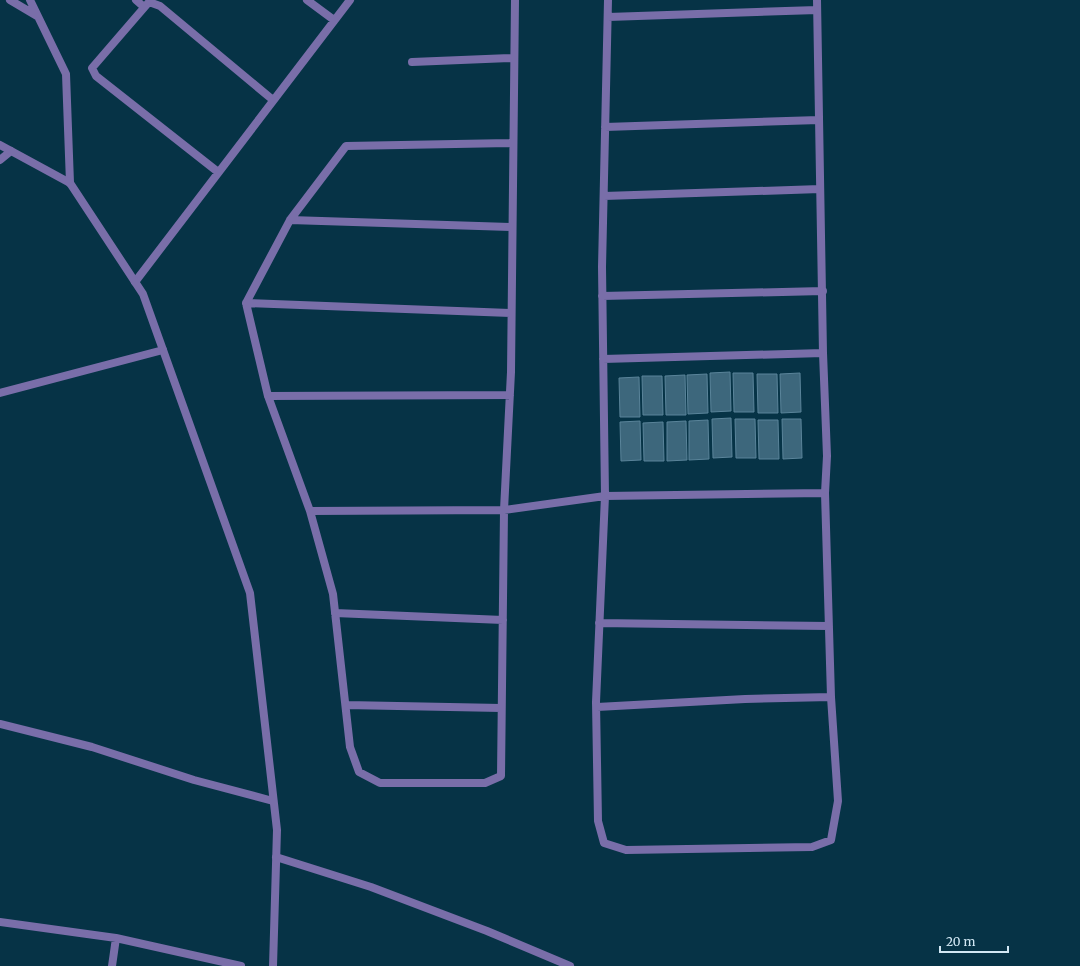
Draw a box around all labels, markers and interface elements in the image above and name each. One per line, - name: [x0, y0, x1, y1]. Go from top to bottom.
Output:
- scale bar: [940, 928, 1008, 954]
- text: 20 m: [946, 934, 975, 949]

